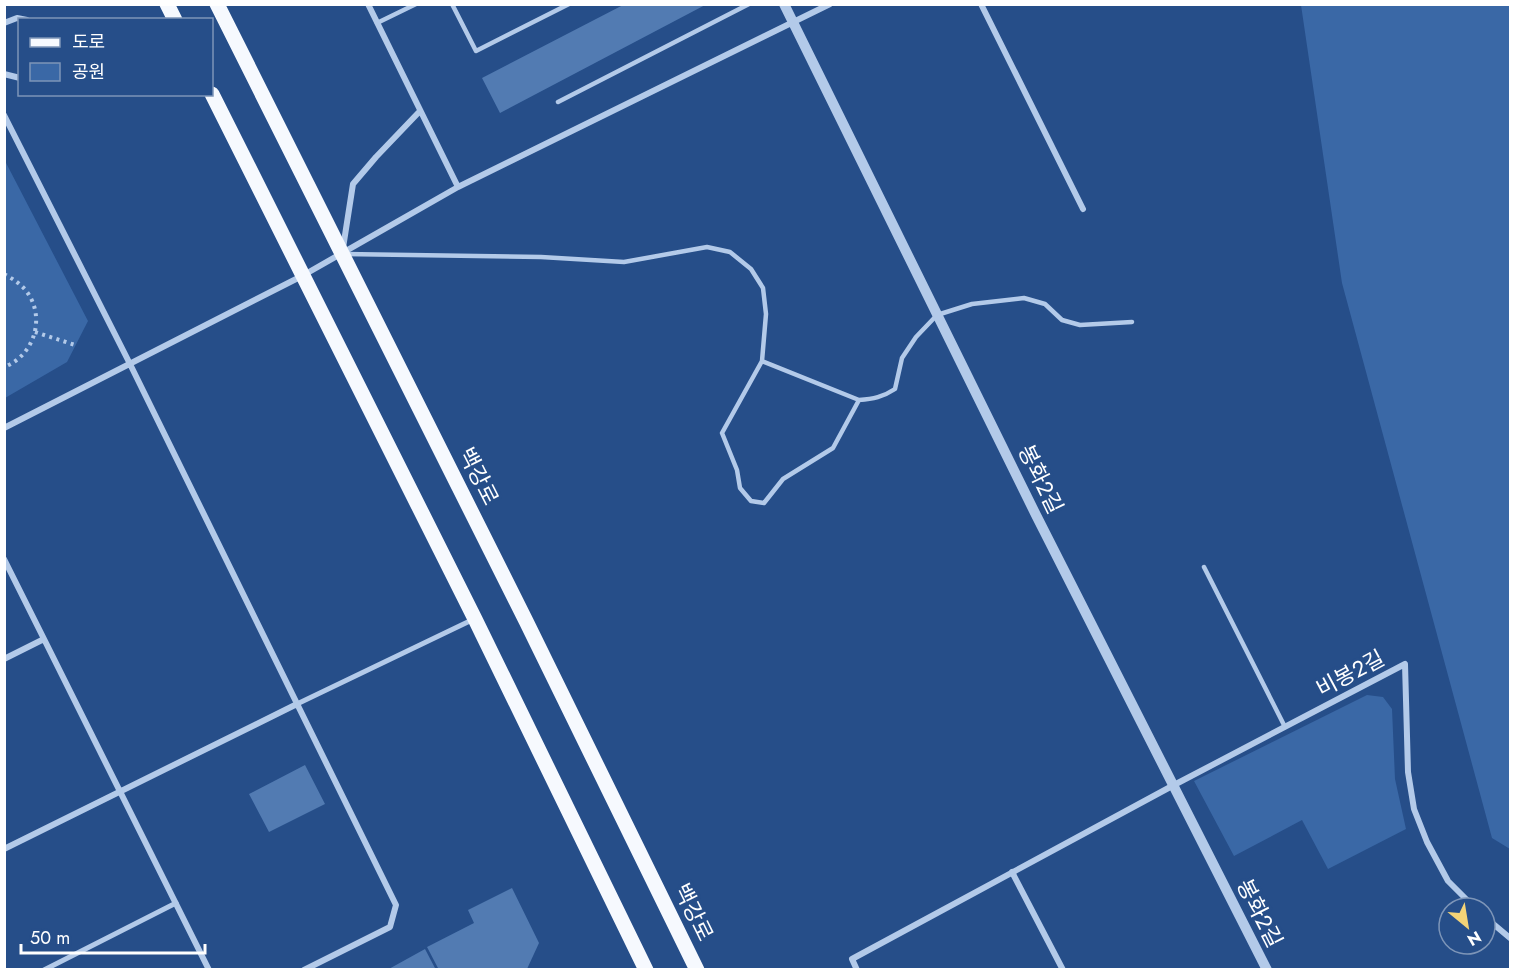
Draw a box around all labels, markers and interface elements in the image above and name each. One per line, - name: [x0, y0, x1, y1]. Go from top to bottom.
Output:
- legend: [18, 18, 213, 96]
- text: 도로: [72, 29, 105, 55]
- text: 공원: [72, 59, 105, 85]
- street label: 봉화2길: [1011, 439, 1071, 519]
- street label: 백강로: [451, 442, 507, 510]
- street label: 비봉2길: [1310, 642, 1390, 704]
- street label: 봉화2길: [1229, 873, 1291, 953]
- street label: 백강로: [666, 878, 722, 946]
- north arrow: [1437, 896, 1497, 956]
- scale bar: [21, 917, 206, 955]
- text: 50 m: [30, 925, 70, 951]
- text: N: [1463, 925, 1486, 952]

